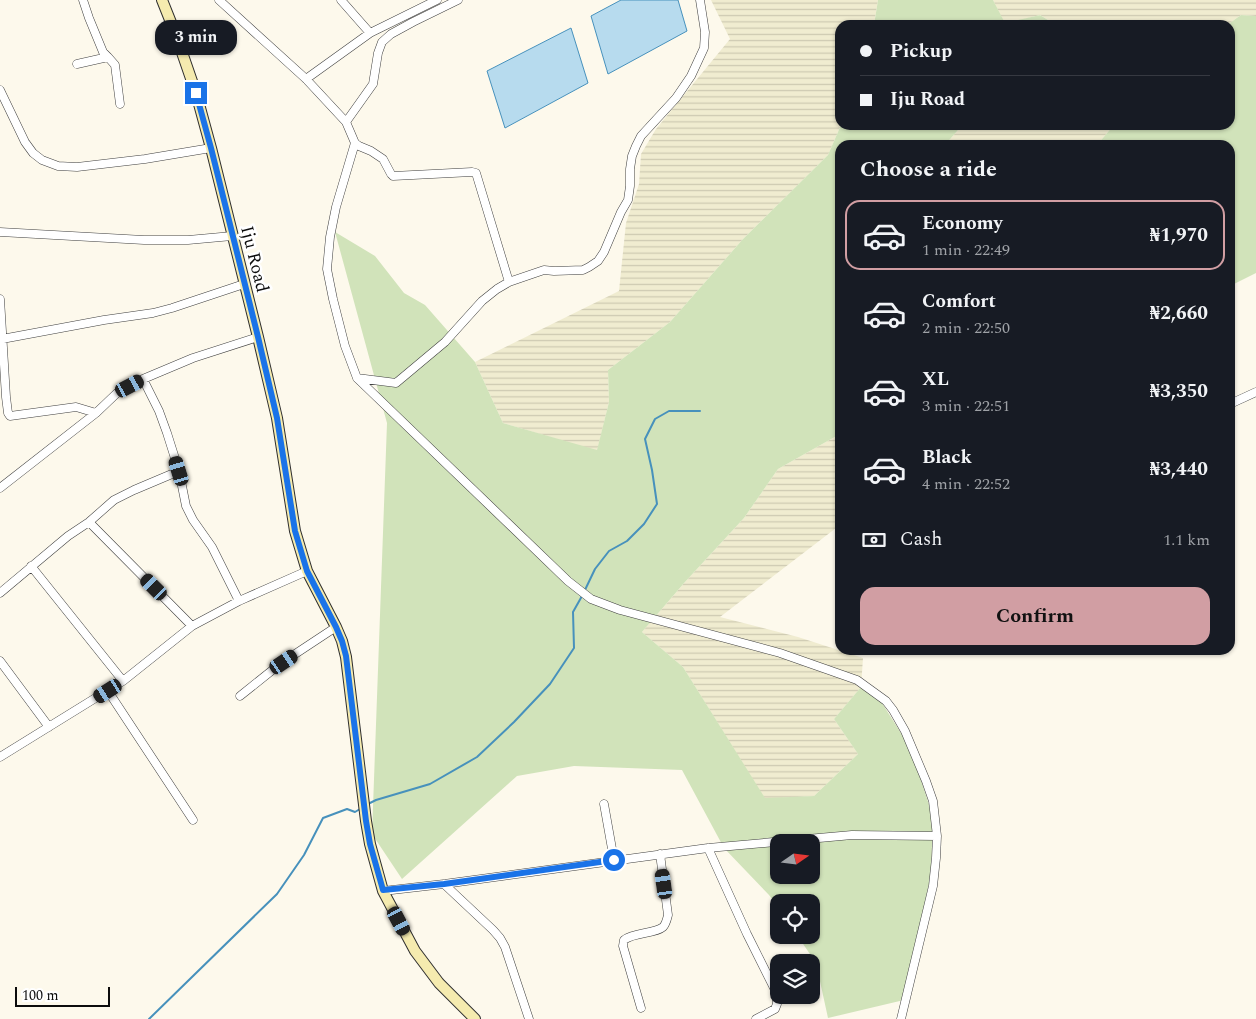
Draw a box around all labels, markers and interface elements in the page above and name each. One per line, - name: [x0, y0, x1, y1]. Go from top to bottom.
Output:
- callout: 3 min: [155, 21, 237, 56]
- text: 3 min: [175, 25, 217, 49]
- text: Pickup: [890, 37, 952, 66]
- route end: [185, 82, 207, 104]
- text: Iju Road: [890, 85, 965, 114]
- text: Choose a ride: [860, 153, 997, 186]
- text: Economy: [922, 209, 1003, 238]
- icon: car: [862, 213, 907, 258]
- text: ₦1,970: [1150, 221, 1208, 250]
- street label: Iju Road: [233, 223, 276, 295]
- text: 1 min · 22:49: [922, 238, 1010, 262]
- text: Comfort: [922, 287, 996, 316]
- icon: car: [862, 291, 907, 336]
- text: ₦2,660: [1150, 299, 1208, 328]
- text: 2 min · 22:50: [922, 316, 1010, 340]
- text: XL: [922, 365, 949, 394]
- icon: car: [862, 369, 907, 414]
- car: [113, 372, 146, 400]
- text: ₦3,350: [1150, 377, 1208, 406]
- text: 3 min · 22:51: [922, 394, 1010, 418]
- text: Black: [922, 443, 972, 472]
- icon: car: [862, 447, 907, 492]
- car: [167, 454, 190, 488]
- text: ₦3,440: [1150, 455, 1208, 484]
- text: 4 min · 22:52: [922, 472, 1010, 496]
- text: Cash: [900, 525, 942, 554]
- icon: cash: [860, 526, 888, 554]
- text: 1.1 km: [1163, 528, 1210, 552]
- car: [138, 571, 169, 603]
- button: Confirm: [860, 587, 1210, 645]
- car: [267, 647, 300, 677]
- car: [91, 677, 124, 705]
- north arrow: [770, 834, 820, 884]
- map controls: [770, 834, 820, 1004]
- route start: [603, 849, 625, 871]
- car: [654, 868, 673, 900]
- button: locate: [770, 894, 820, 944]
- car: [385, 904, 412, 938]
- button: layers: [770, 954, 820, 1004]
- scale bar: [15, 984, 110, 1007]
- text: 100 m: [22, 985, 59, 1006]

